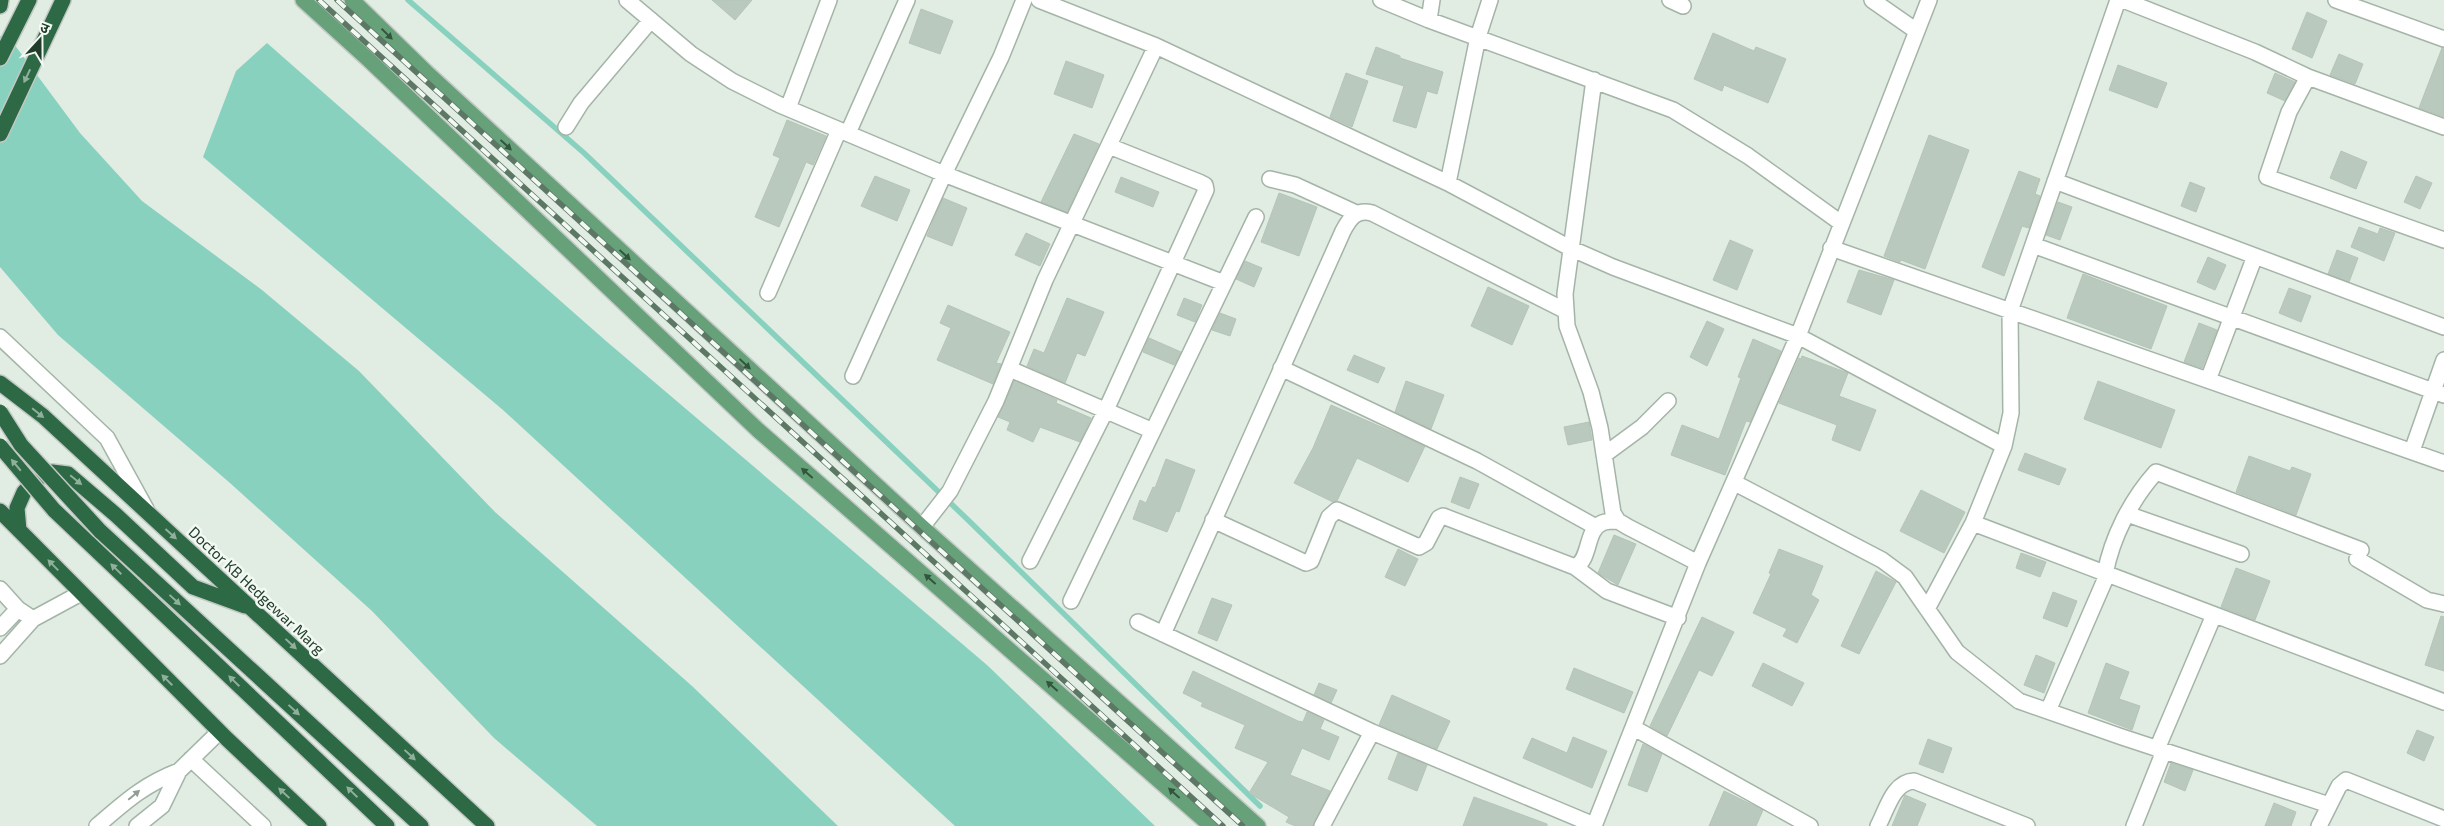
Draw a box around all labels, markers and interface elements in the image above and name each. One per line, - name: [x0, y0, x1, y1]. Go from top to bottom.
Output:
- north arrow: [15, 15, 65, 65]
- text: उ: [38, 18, 52, 37]
- one-way arrow: [381, 28, 393, 40]
- one-way arrow: [23, 69, 31, 83]
- one-way arrow: [499, 139, 511, 151]
- one-way arrow: [619, 249, 632, 260]
- one-way arrow: [739, 358, 751, 370]
- one-way arrow: [31, 407, 44, 418]
- one-way arrow: [10, 459, 21, 472]
- one-way arrow: [801, 468, 813, 479]
- one-way arrow: [69, 475, 82, 486]
- street label: Doctor KB Hedgewar Marg: [185, 522, 329, 658]
- one-way arrow: [164, 529, 177, 540]
- one-way arrow: [47, 559, 59, 571]
- one-way arrow: [110, 563, 122, 575]
- one-way arrow: [923, 574, 936, 585]
- one-way arrow: [168, 594, 180, 606]
- one-way arrow: [284, 638, 296, 650]
- one-way arrow: [161, 674, 173, 686]
- one-way arrow: [228, 675, 240, 687]
- one-way arrow: [1047, 680, 1059, 692]
- one-way arrow: [288, 704, 300, 716]
- one-way arrow: [403, 749, 415, 761]
- one-way arrow: [346, 786, 358, 798]
- one-way arrow: [278, 787, 290, 799]
- one-way arrow: [1169, 787, 1181, 799]
- one-way arrow: [127, 789, 140, 800]

